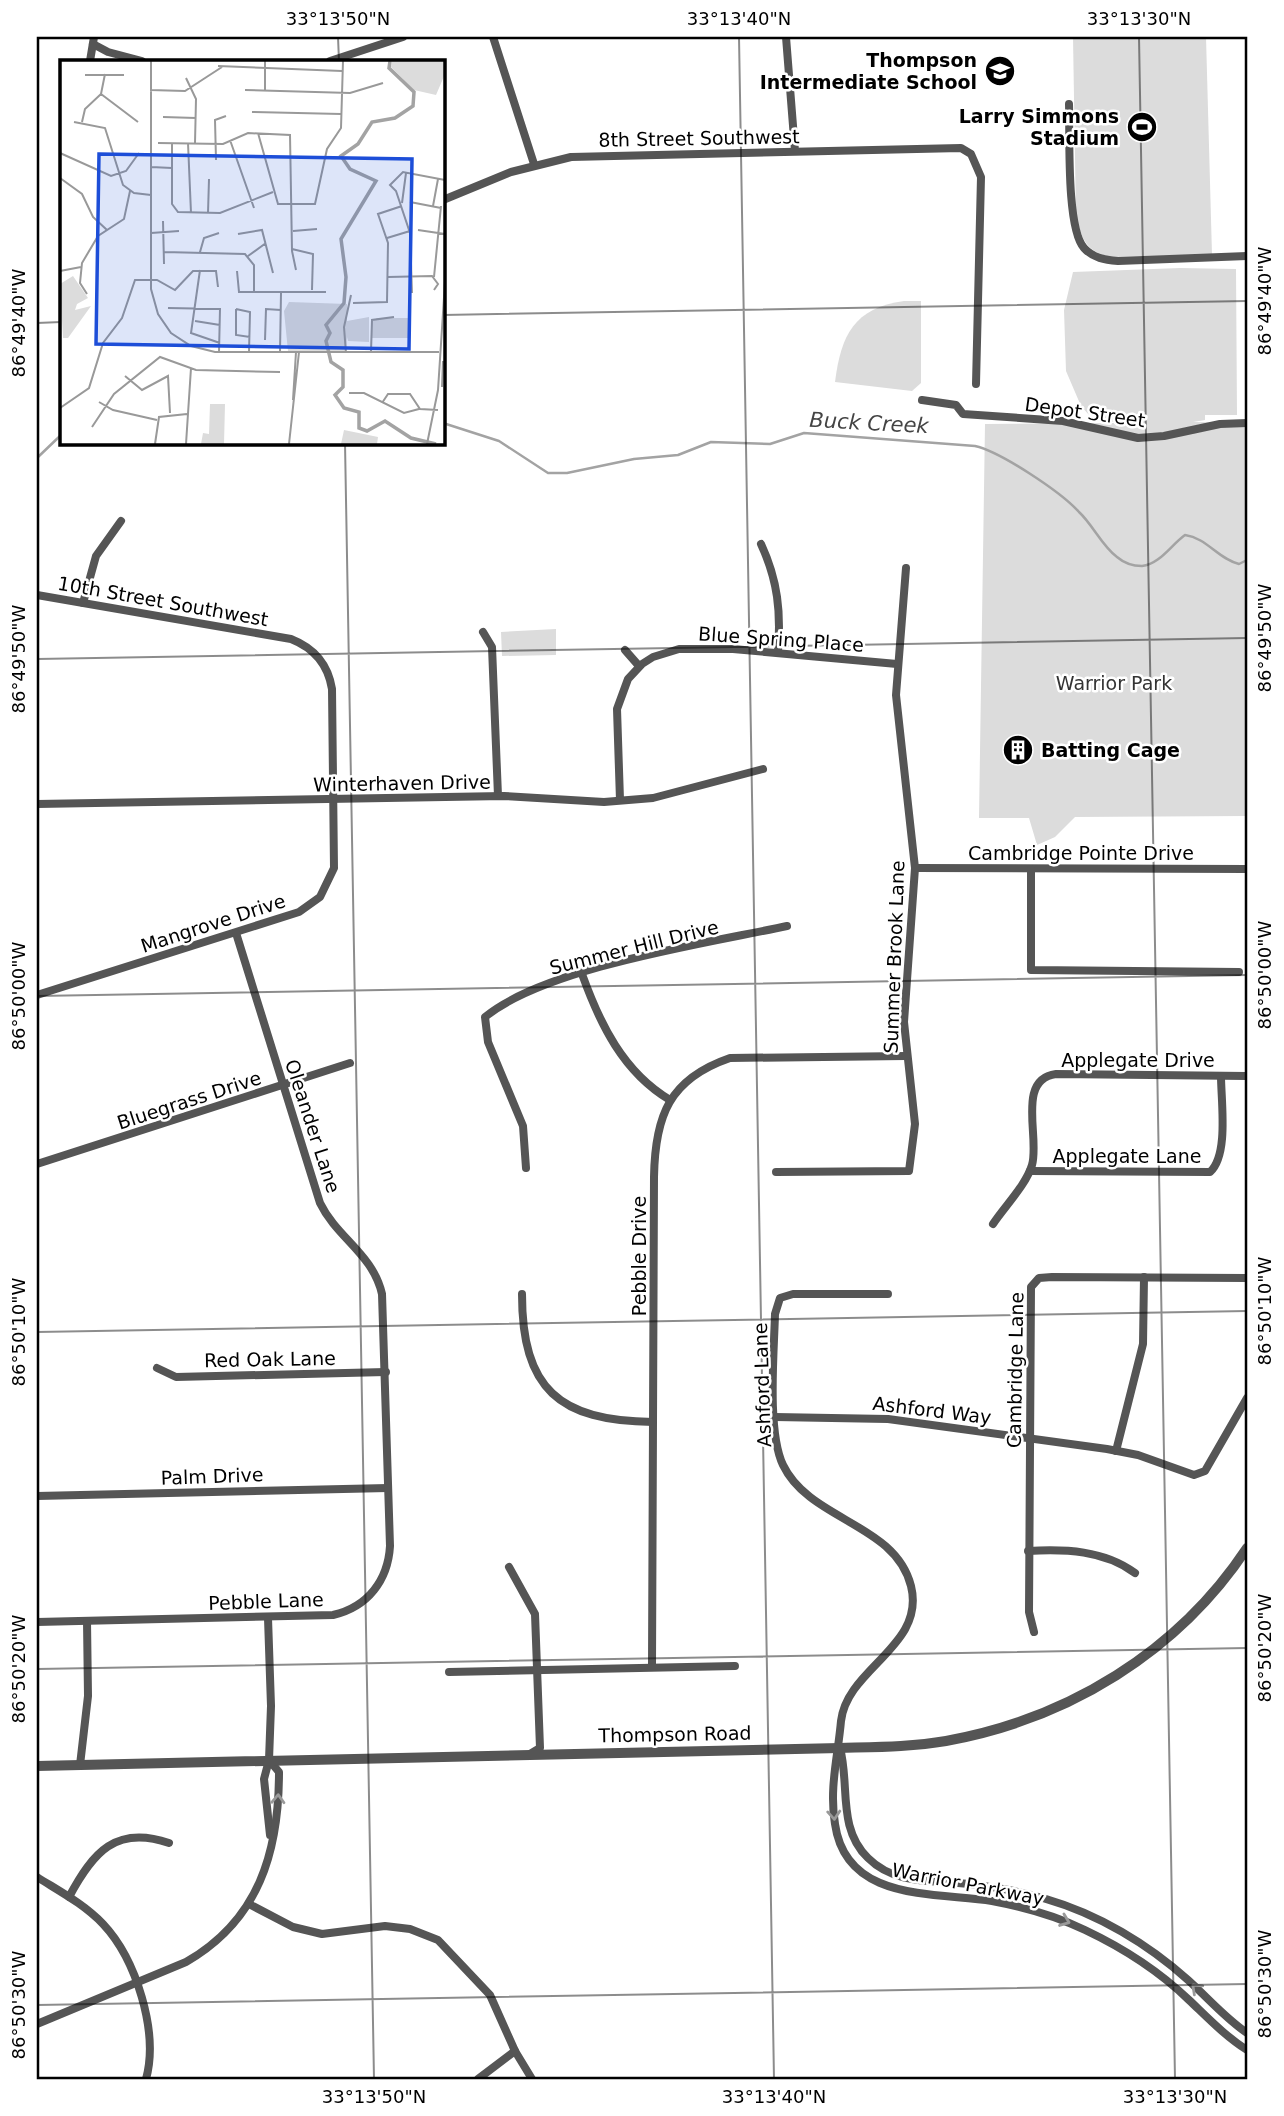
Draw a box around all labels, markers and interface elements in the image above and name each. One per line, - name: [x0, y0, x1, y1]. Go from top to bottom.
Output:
- text: 33°13'50"N: [286, 8, 390, 29]
- text: 33°13'40"N: [687, 8, 791, 29]
- text: 33°13'30"N: [1087, 8, 1191, 29]
- place label: Thompson Intermediate School: [760, 49, 977, 93]
- school or university icon: Thompson Intermediate School: [983, 54, 1017, 88]
- inset map: [60, 60, 444, 444]
- place label: Larry Simmons Stadium: [959, 105, 1119, 149]
- sports icon: Larry Simmons Stadium: [1125, 110, 1159, 144]
- street label: 8th Street Southwest: [598, 125, 800, 151]
- text: 86°49'40"W: [1254, 246, 1275, 355]
- text: 86°49'40"W: [8, 268, 29, 377]
- street label: Depot Street: [1023, 393, 1147, 431]
- water label: Buck Creek: [809, 408, 930, 438]
- street label: 10th Street Southwest: [56, 572, 270, 630]
- text: 86°49'50"W: [1254, 583, 1275, 692]
- text: 86°49'50"W: [8, 604, 29, 713]
- street label: Blue Spring Place: [697, 622, 865, 656]
- park label: Warrior Park: [1056, 672, 1172, 694]
- building icon: Batting Cage: [1001, 733, 1035, 767]
- place label: Batting Cage: [1041, 739, 1180, 761]
- street label: Winterhaven Drive: [313, 770, 491, 796]
- street label: Cambridge Pointe Drive: [968, 842, 1194, 864]
- street label: Summer Brook Lane: [880, 860, 908, 1054]
- street label: Mangrove Drive: [138, 889, 288, 957]
- street label: Summer Hill Drive: [547, 915, 721, 979]
- text: 86°50'00"W: [1254, 920, 1275, 1029]
- text: 86°50'00"W: [8, 941, 29, 1050]
- street label: Applegate Drive: [1061, 1049, 1215, 1071]
- street label: Oleander Lane: [281, 1056, 345, 1196]
- street label: Bluegrass Drive: [114, 1066, 264, 1134]
- street label: Applegate Lane: [1053, 1145, 1201, 1167]
- street label: Pebble Drive: [628, 1196, 650, 1316]
- text: 86°50'10"W: [1254, 1256, 1275, 1365]
- text: 86°50'10"W: [8, 1277, 29, 1386]
- street label: Cambridge Lane: [1003, 1292, 1027, 1448]
- street label: Ashford Lane: [749, 1322, 775, 1448]
- street label: Red Oak Lane: [204, 1347, 336, 1371]
- street label: Ashford Way: [871, 1392, 993, 1428]
- street label: Palm Drive: [160, 1463, 264, 1489]
- street label: Pebble Lane: [208, 1588, 324, 1614]
- text: 86°50'20"W: [1254, 1593, 1275, 1702]
- text: 86°50'20"W: [8, 1614, 29, 1723]
- street label: Thompson Road: [597, 1722, 752, 1746]
- one-way arrow: [271, 1793, 286, 1804]
- one-way arrow: [826, 1810, 841, 1821]
- street label: Warrior Parkway: [890, 1858, 1046, 1910]
- one-way arrow: [1058, 1913, 1070, 1927]
- text: 86°50'30"W: [1254, 1929, 1275, 2038]
- text: 86°50'30"W: [8, 1950, 29, 2059]
- one-way arrow: [1191, 1984, 1204, 1996]
- text: 33°13'50"N: [322, 2086, 426, 2107]
- text: 33°13'40"N: [722, 2086, 826, 2107]
- text: 33°13'30"N: [1123, 2086, 1227, 2107]

